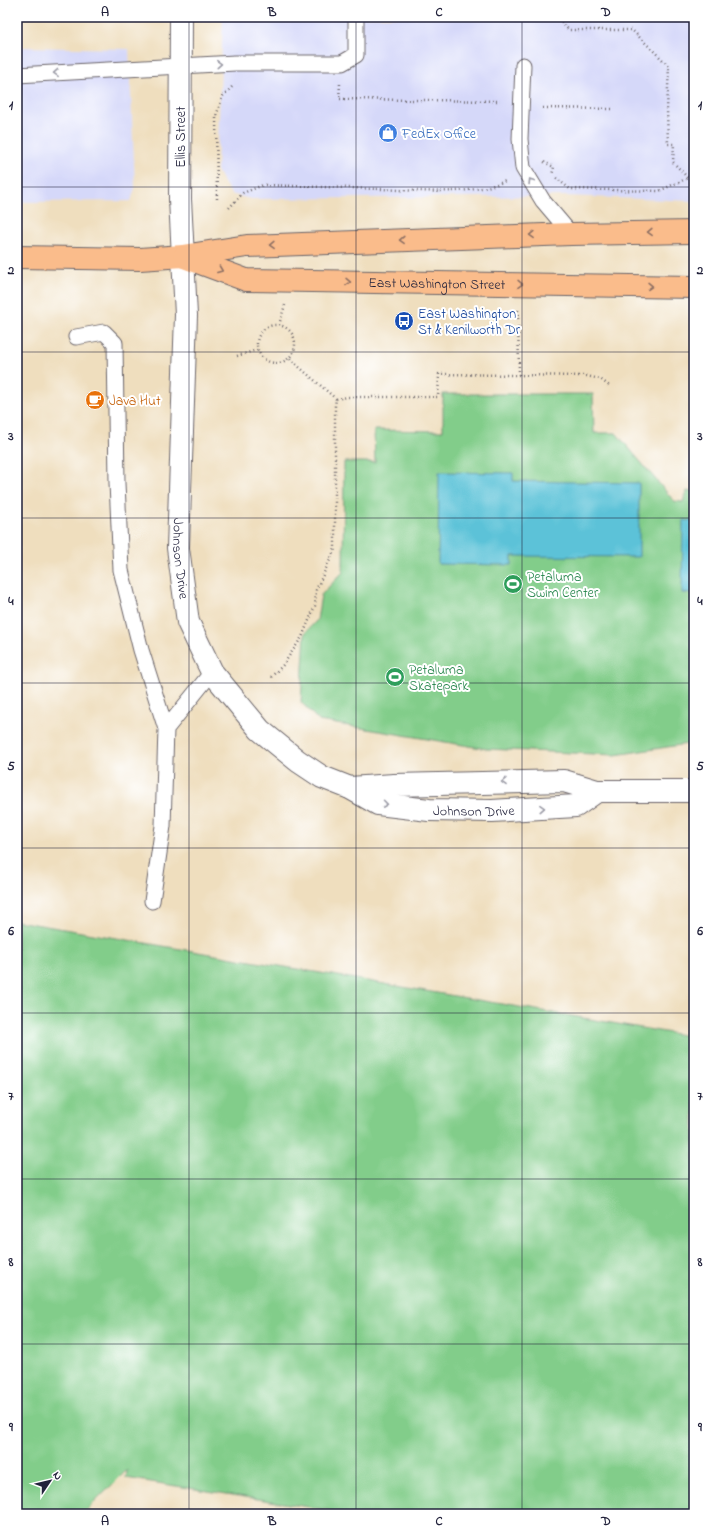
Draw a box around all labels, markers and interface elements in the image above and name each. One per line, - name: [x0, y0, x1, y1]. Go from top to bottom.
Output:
- text: A: [101, 3, 109, 22]
- text: B: [267, 3, 277, 22]
- text: C: [435, 3, 443, 22]
- text: D: [600, 3, 611, 22]
- one-way arrow: [216, 59, 222, 68]
- one-way arrow: [53, 68, 59, 77]
- text: 1: [9, 96, 14, 115]
- text: 1: [698, 96, 703, 115]
- street label: Ellis Street: [171, 106, 192, 168]
- shop icon: FedEx Office: [377, 122, 399, 144]
- place label: FedEx Office: [401, 124, 477, 145]
- one-way arrow: [528, 178, 535, 185]
- one-way arrow: [647, 228, 653, 237]
- one-way arrow: [529, 231, 535, 239]
- one-way arrow: [399, 236, 405, 244]
- one-way arrow: [269, 241, 275, 249]
- text: 2: [7, 261, 15, 280]
- text: 2: [696, 261, 704, 280]
- one-way arrow: [216, 266, 223, 274]
- street label: East Washington Street: [368, 273, 506, 296]
- one-way arrow: [345, 278, 351, 286]
- one-way arrow: [517, 280, 523, 288]
- one-way arrow: [647, 282, 653, 290]
- place label: East Washington St & Kenilworth Dr: [418, 304, 521, 341]
- bus stop icon: East Washington St & Kenilworth Dr: [393, 310, 415, 332]
- cafe icon: Java Hut: [84, 389, 106, 411]
- place label: Java Hut: [109, 391, 161, 412]
- text: 3: [7, 427, 14, 446]
- text: 3: [696, 427, 703, 446]
- street label: Johnson Drive: [166, 518, 194, 601]
- place label: Petaluma Swim Center: [527, 567, 599, 604]
- sports icon: Petaluma Swim Center: [502, 573, 524, 595]
- text: 4: [7, 592, 14, 611]
- text: 4: [696, 592, 703, 611]
- place label: Petaluma Skatepark: [409, 660, 469, 697]
- sports icon: Petaluma Skatepark: [384, 666, 406, 688]
- text: 5: [7, 757, 15, 776]
- text: 5: [696, 757, 704, 776]
- one-way arrow: [501, 778, 507, 786]
- one-way arrow: [382, 799, 388, 808]
- street label: Johnson Drive: [433, 801, 516, 823]
- one-way arrow: [539, 804, 545, 812]
- text: 6: [7, 922, 14, 941]
- text: 6: [696, 922, 703, 941]
- text: 7: [8, 1087, 14, 1106]
- text: 7: [697, 1087, 703, 1106]
- text: 8: [8, 1253, 14, 1272]
- text: 8: [697, 1253, 703, 1272]
- text: 9: [8, 1418, 14, 1437]
- text: 9: [697, 1418, 703, 1437]
- north arrow: [30, 1461, 70, 1501]
- text: N: [49, 1468, 66, 1483]
- text: A: [101, 1512, 109, 1531]
- text: B: [267, 1512, 277, 1531]
- text: C: [435, 1512, 443, 1531]
- text: D: [600, 1512, 611, 1531]

